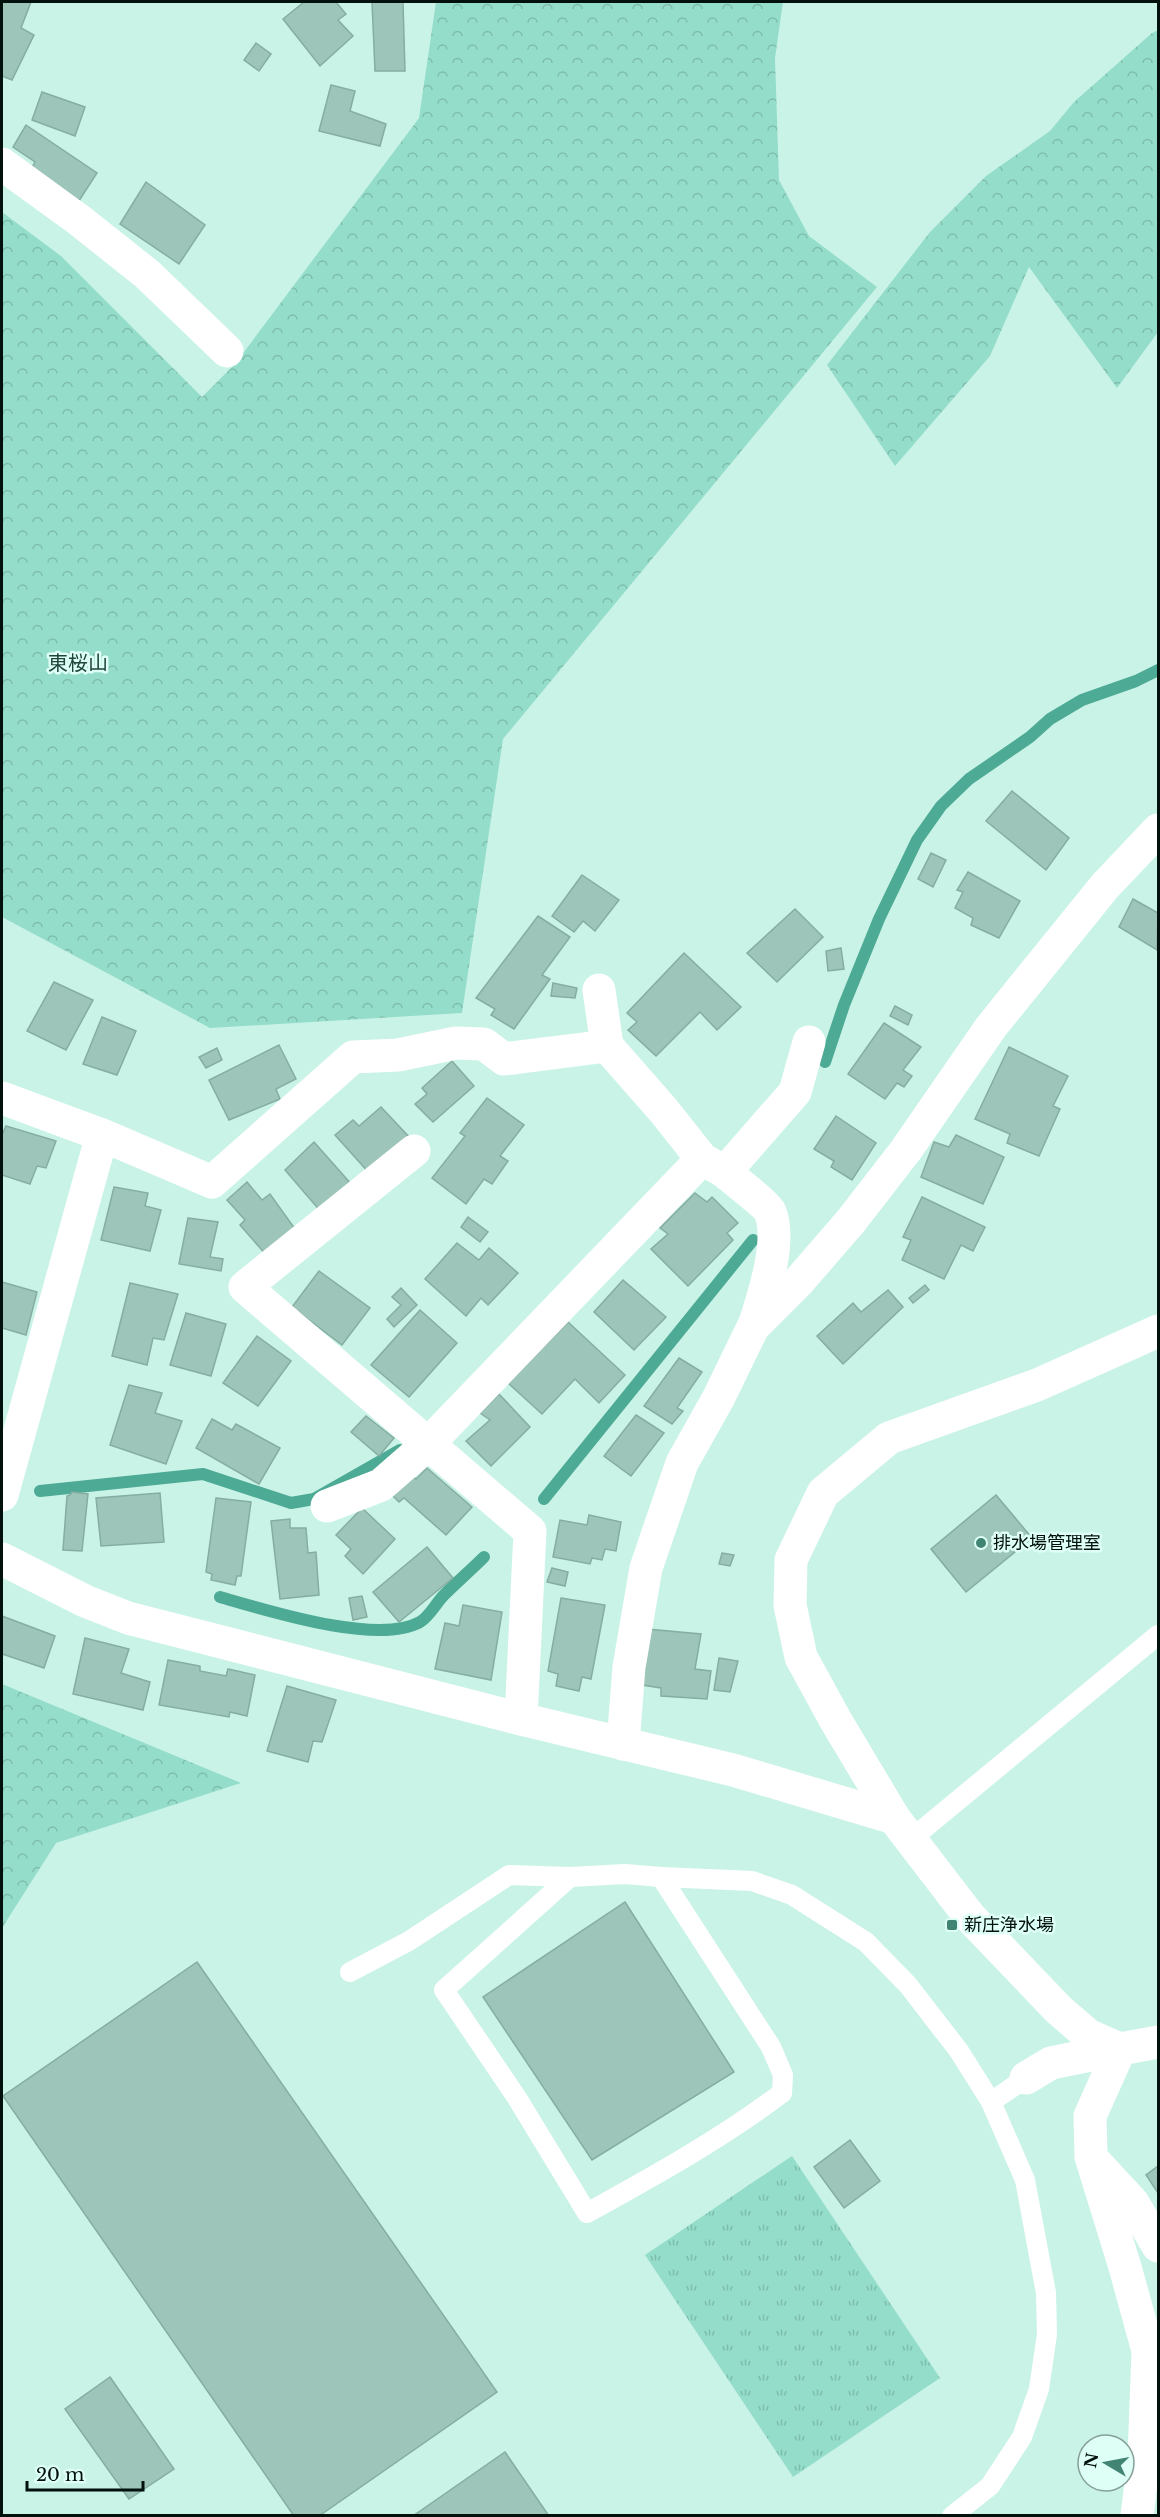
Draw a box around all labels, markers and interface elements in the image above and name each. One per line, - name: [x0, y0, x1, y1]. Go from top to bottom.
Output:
- district label: 東桜山: [48, 651, 108, 675]
- place label: 排水場管理室: [993, 1532, 1101, 1554]
- marker: 排水場管理室: [974, 1536, 988, 1550]
- place label: 新庄浄水場: [964, 1914, 1054, 1936]
- marker: 新庄浄水場: [945, 1918, 959, 1932]
- north arrow: [1076, 2433, 1136, 2493]
- text: N: [1080, 2451, 1102, 2470]
- scale bar: [27, 2454, 142, 2492]
- text: 20 m: [36, 2464, 84, 2486]

